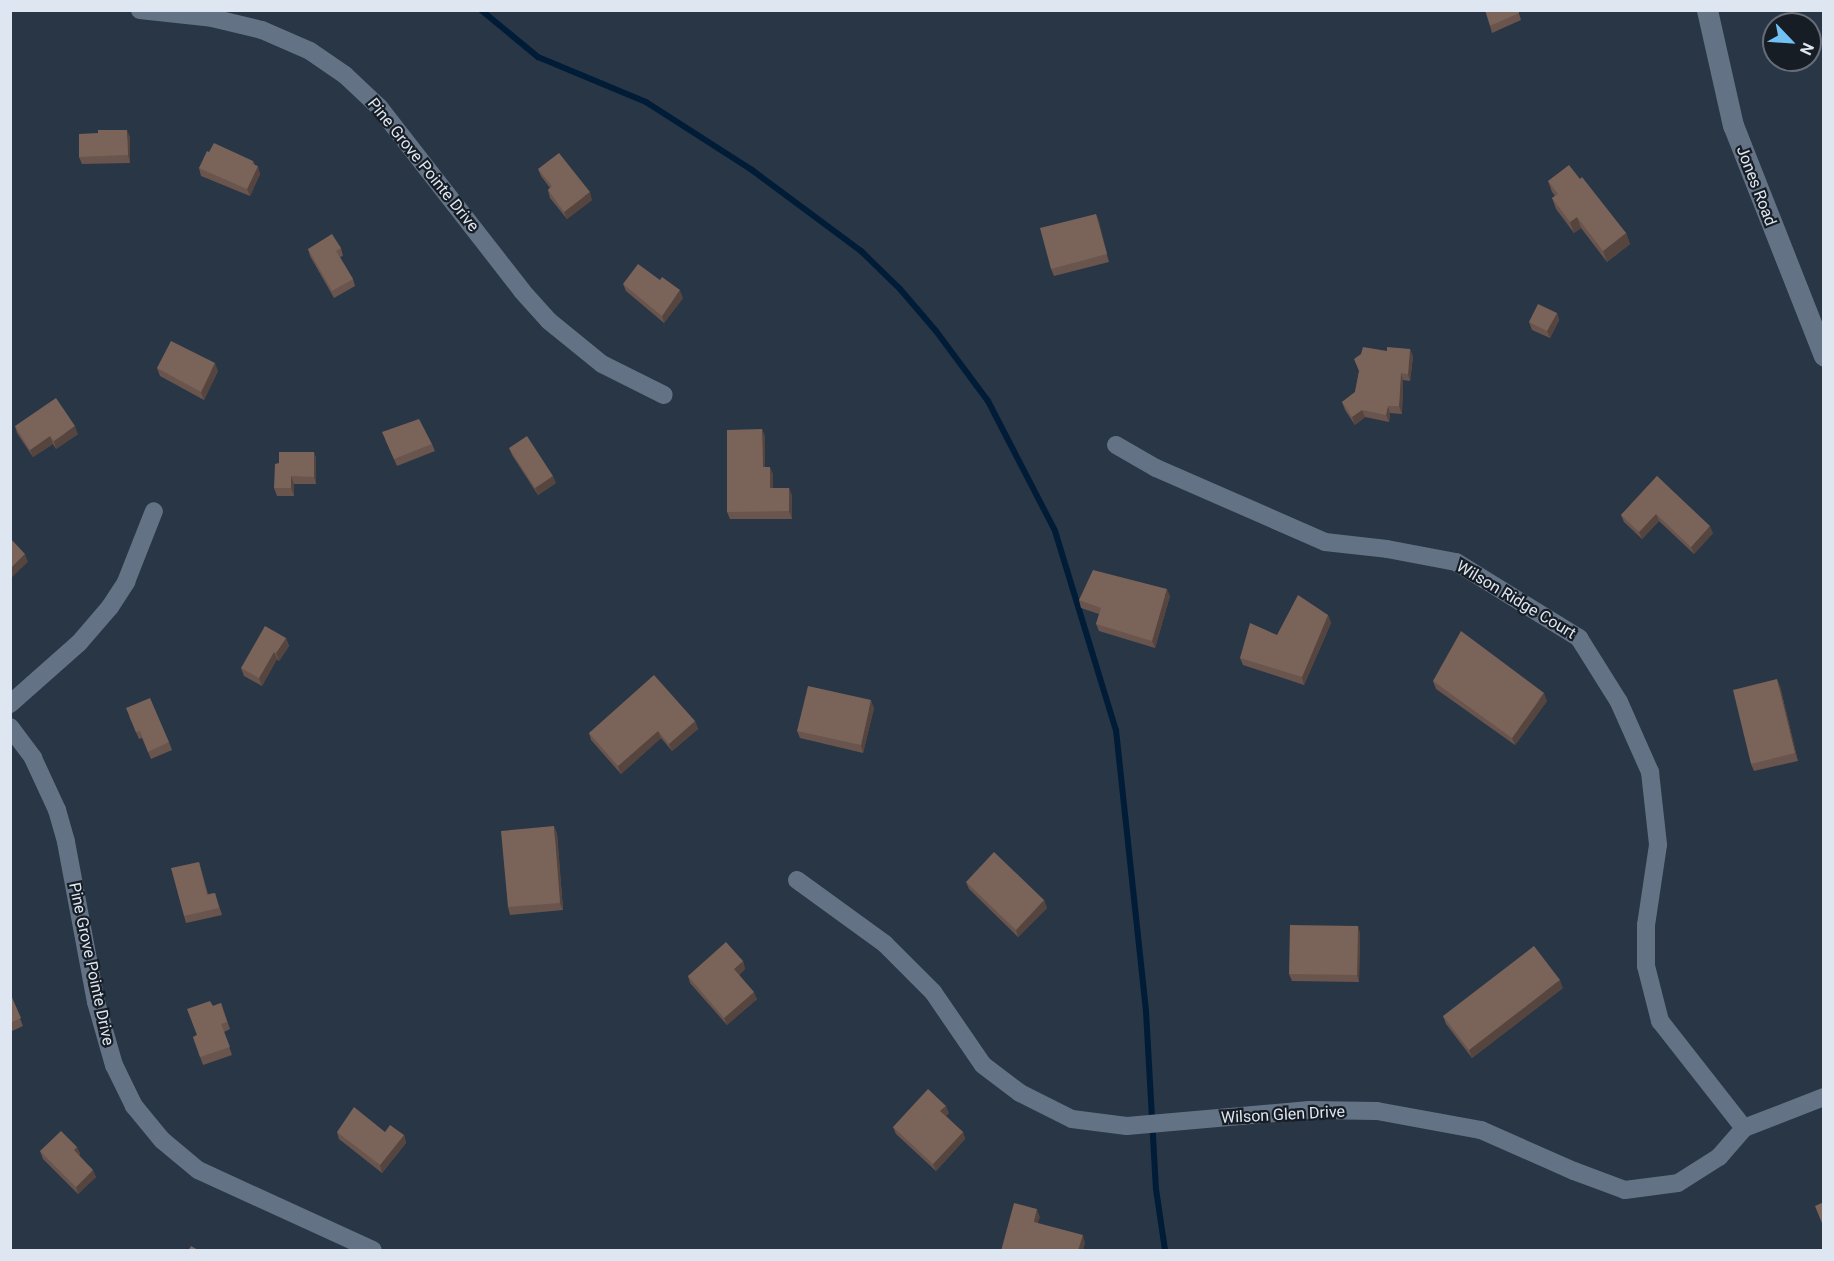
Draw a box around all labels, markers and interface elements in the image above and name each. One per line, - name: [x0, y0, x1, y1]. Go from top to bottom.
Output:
- north arrow: [1762, 12, 1822, 72]
- text: N: [1796, 40, 1818, 58]
- street label: Pine Grove Pointe Drive: [363, 94, 483, 236]
- street label: Jones Road: [1732, 143, 1780, 229]
- street label: Wilson Ridge Court: [1453, 557, 1579, 643]
- street label: Pine Grove Pointe Drive: [64, 881, 118, 1047]
- street label: Wilson Glen Drive: [1220, 1102, 1346, 1128]

